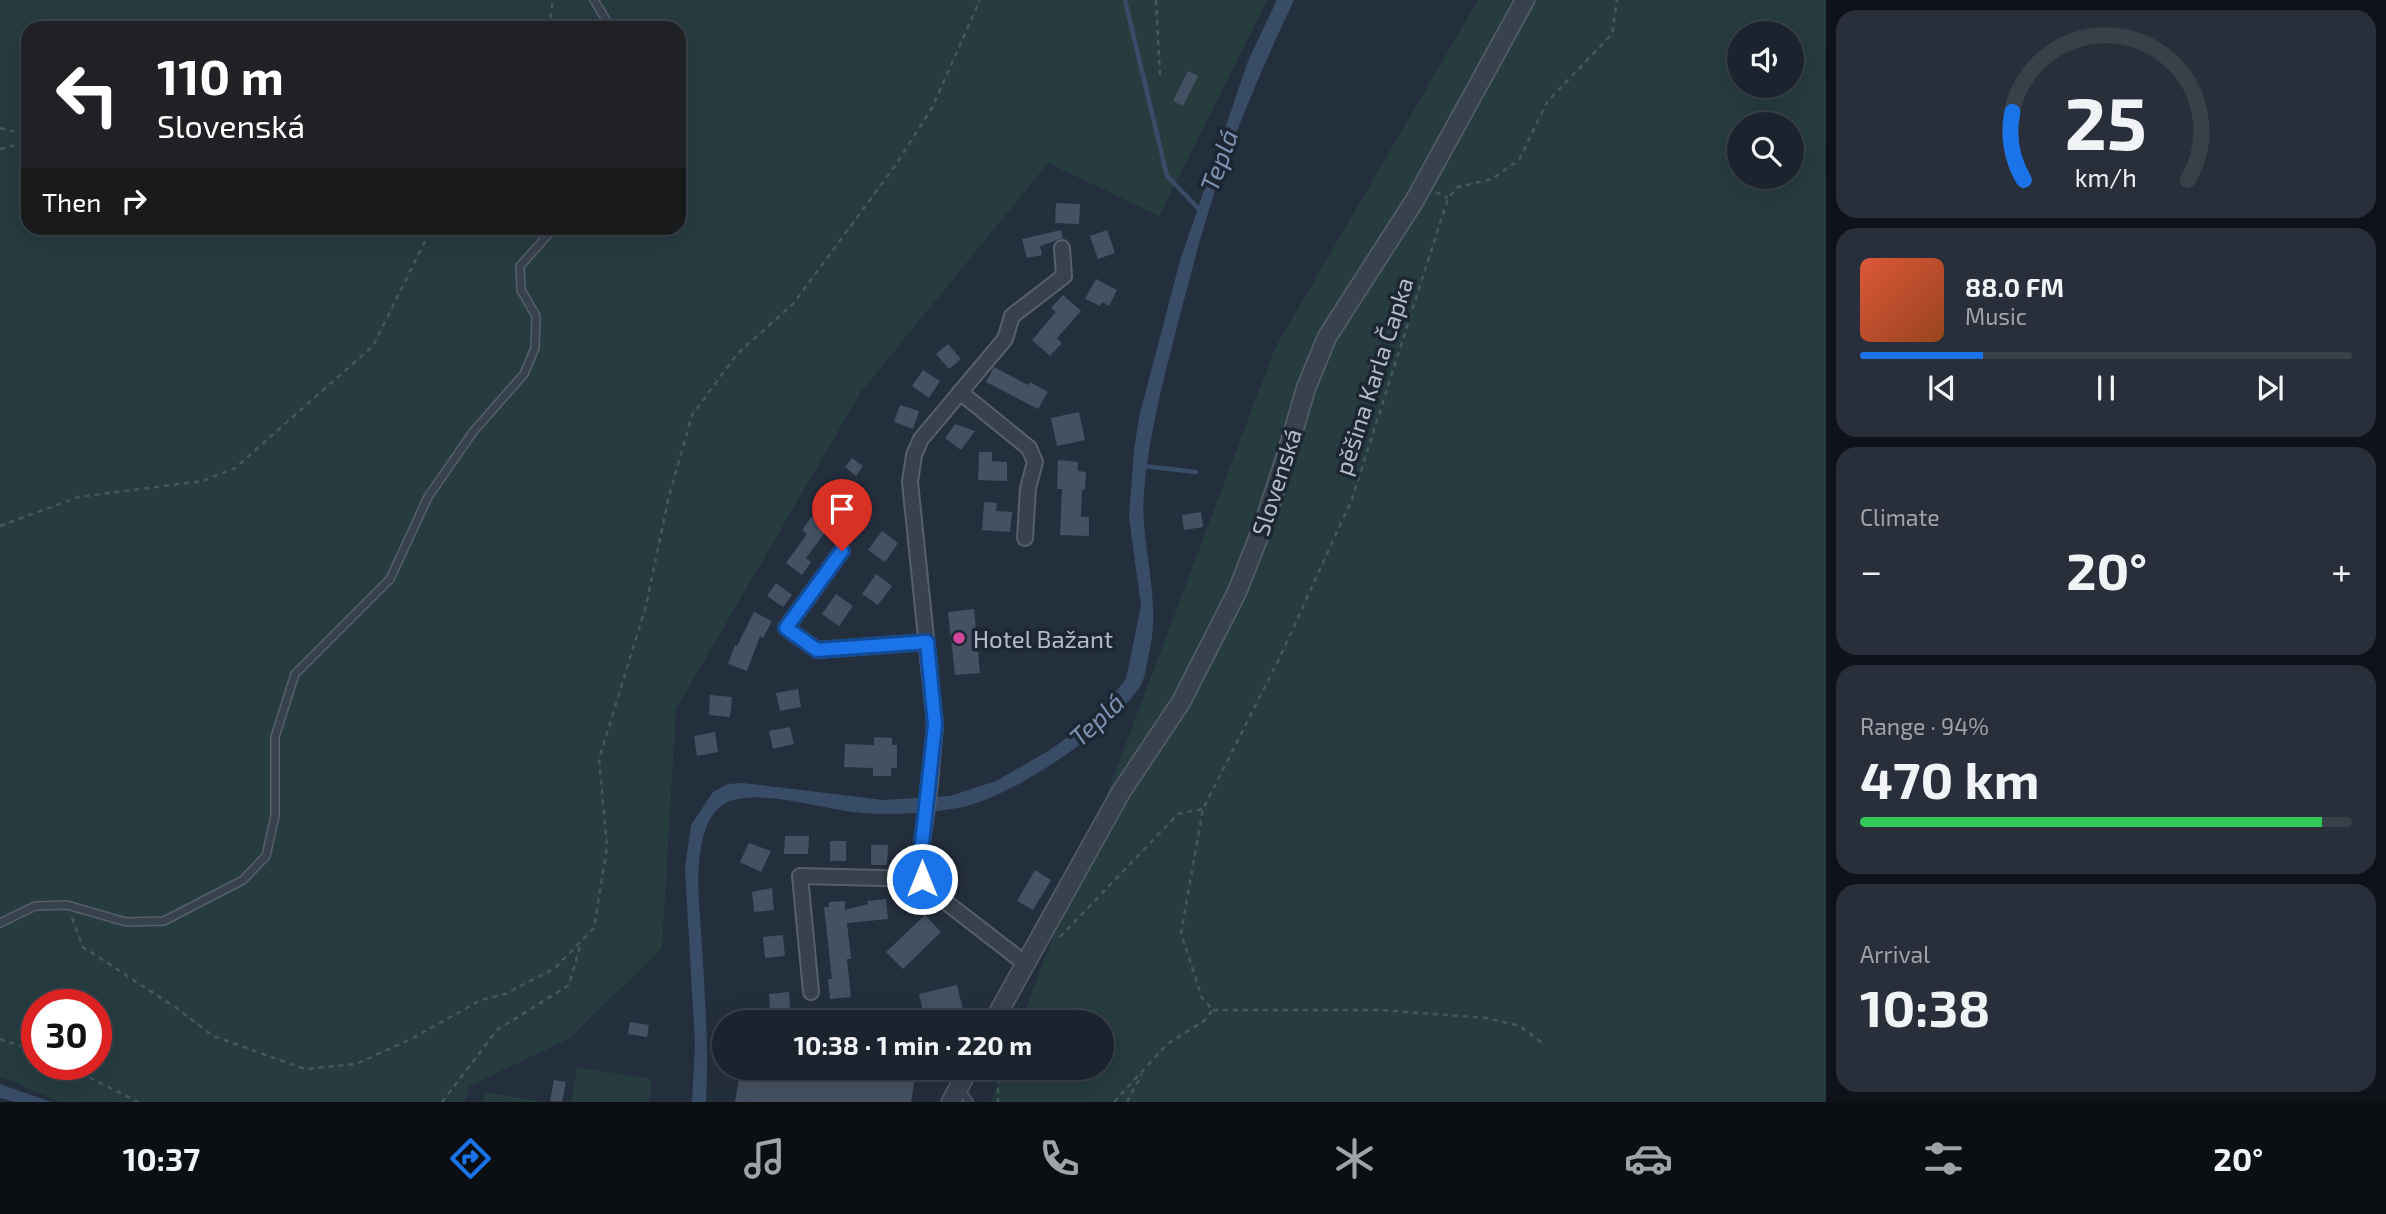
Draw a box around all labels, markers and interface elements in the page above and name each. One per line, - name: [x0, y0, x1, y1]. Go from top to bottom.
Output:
- map controls: [1727, 21, 1804, 189]
- button: sound: [1727, 21, 1804, 98]
- text: 110 m: [157, 46, 284, 105]
- icon: left: [42, 49, 133, 140]
- text: 25: [2065, 78, 2147, 166]
- text: Slovenská: [157, 106, 305, 144]
- button: search: [1727, 112, 1804, 189]
- water label: Teplá: [1193, 125, 1243, 195]
- text: km/h: [2075, 162, 2137, 192]
- icon: right: [115, 182, 153, 220]
- text: Then: [42, 186, 101, 217]
- text: 88.0 FM: [1965, 271, 2064, 302]
- street label: pěšina Karla Čapka: [1327, 273, 1419, 479]
- text: Music: [1965, 302, 2027, 330]
- icon: previous: [1923, 369, 1961, 407]
- icon: pause: [2087, 369, 2125, 407]
- icon: next: [2251, 369, 2289, 407]
- street label: Slovenská: [1245, 425, 1307, 539]
- pin: [812, 479, 872, 551]
- icon: arrive: [823, 490, 861, 528]
- text: Climate: [1860, 503, 1940, 531]
- text: 20°: [2066, 538, 2147, 600]
- text: −: [1860, 547, 1882, 593]
- text: +: [2331, 547, 2352, 593]
- place label: Hotel Bažant: [973, 624, 1113, 653]
- marker: Hotel Bažant: [951, 630, 967, 646]
- water label: Teplá: [1062, 686, 1130, 752]
- text: Range · 94%: [1860, 712, 1989, 740]
- text: 470 km: [1860, 747, 2040, 809]
- position arrow: [885, 842, 959, 916]
- text: Arrival: [1860, 940, 1930, 968]
- text: 10:38: [1860, 975, 1991, 1037]
- speed limit sign: 30: [21, 989, 112, 1080]
- text: 10:38 · 1 min · 220 m: [794, 1029, 1032, 1060]
- icon: directions: [446, 1134, 495, 1183]
- icon: music: [740, 1134, 789, 1183]
- icon: phone: [1035, 1134, 1084, 1183]
- icon: climate: [1330, 1134, 1379, 1183]
- icon: car: [1624, 1134, 1673, 1183]
- icon: filters: [1919, 1134, 1968, 1183]
- text: 10:37: [123, 1139, 200, 1177]
- text: 20°: [2213, 1139, 2263, 1177]

